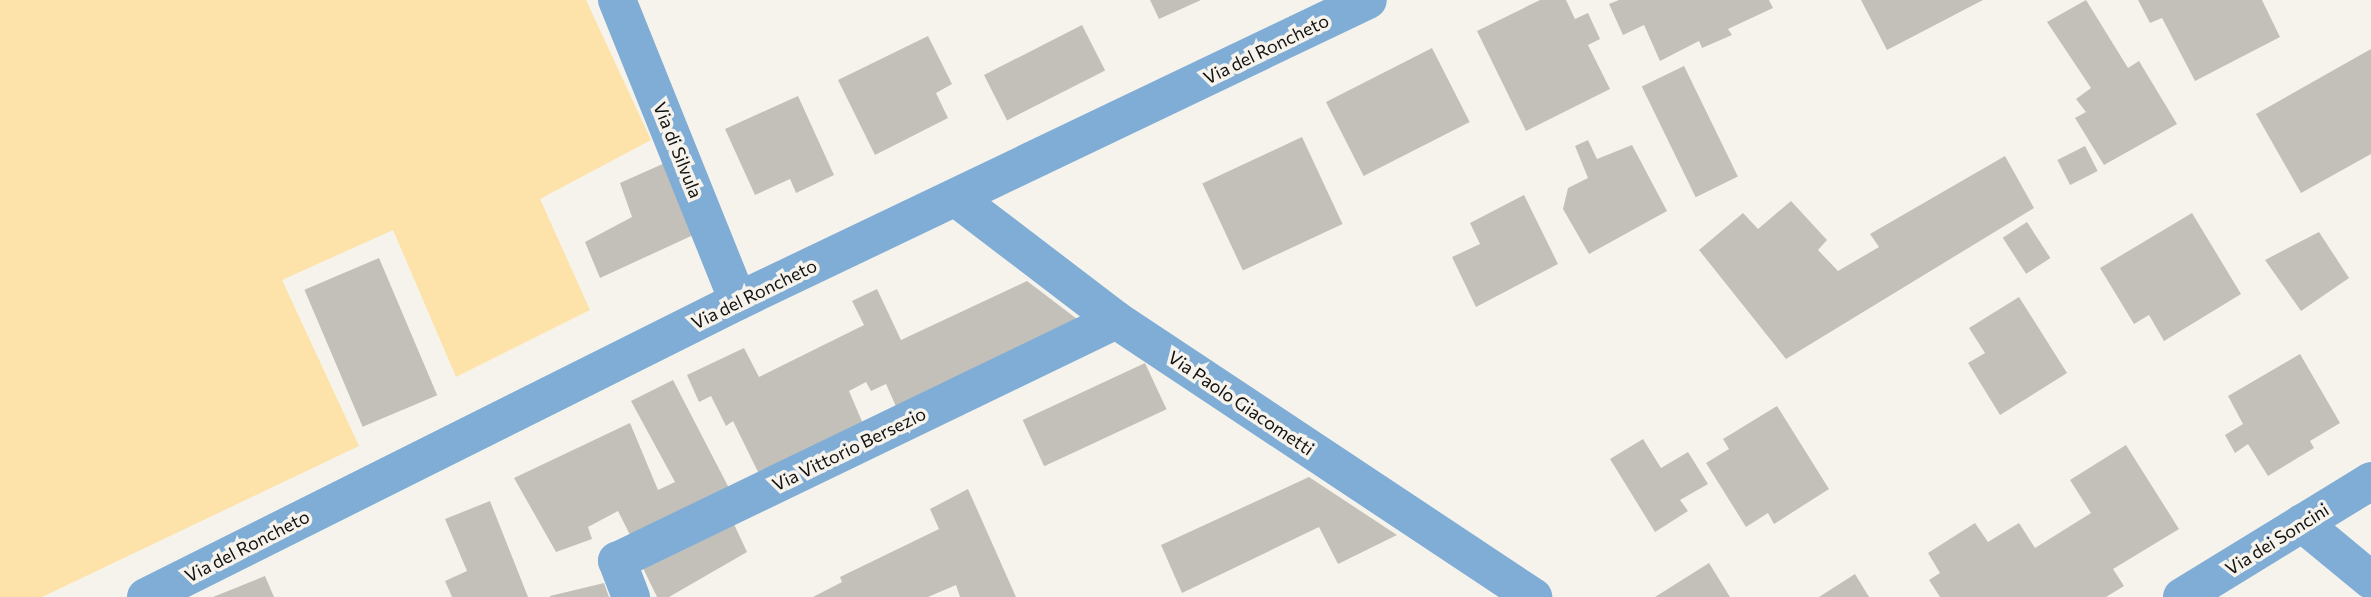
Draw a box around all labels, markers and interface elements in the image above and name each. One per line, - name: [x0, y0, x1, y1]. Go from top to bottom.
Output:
- street label: Via del Roncheto: [1200, 9, 1332, 89]
- street label: Via di Silvula: [649, 99, 707, 201]
- street label: Via del Roncheto: [688, 254, 820, 334]
- street label: Via Paolo Giacometti: [1164, 346, 1318, 460]
- street label: Via Vittorio Bersezio: [769, 402, 929, 496]
- street label: Via dei Soncini: [2221, 499, 2333, 579]
- street label: Via del Roncheto: [181, 505, 313, 587]

